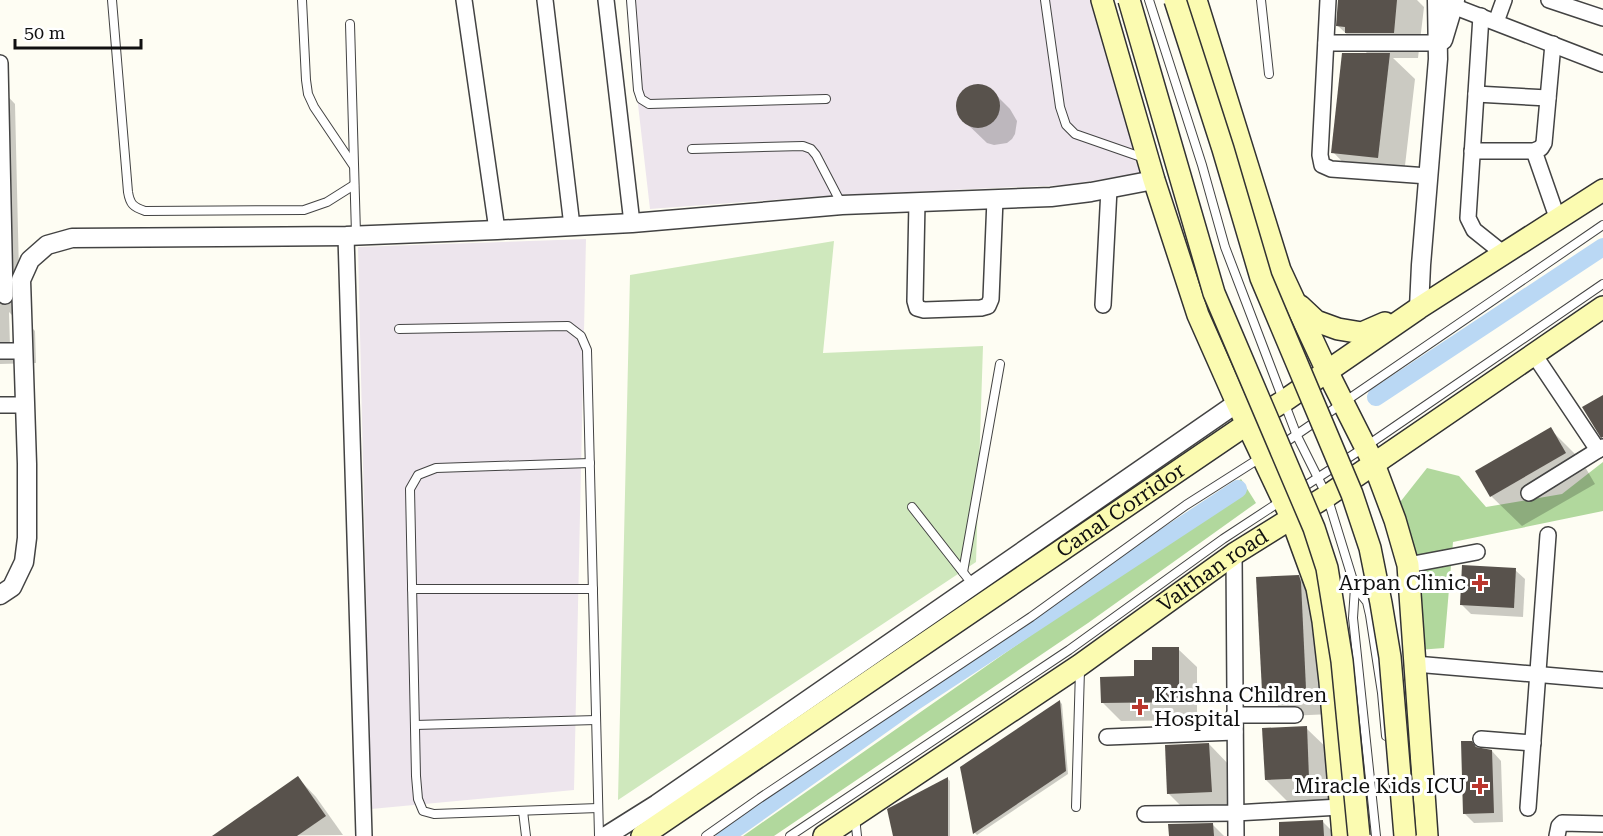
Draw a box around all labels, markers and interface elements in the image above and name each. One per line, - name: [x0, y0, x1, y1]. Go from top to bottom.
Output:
- scale bar: [15, 12, 141, 50]
- text: 50 m: [24, 22, 65, 43]
- street label: Canal Corridor: [1052, 458, 1190, 562]
- street label: Valthan road: [1153, 524, 1273, 617]
- place label: Arpan Clinic: [1339, 571, 1466, 595]
- marker: Arpan Clinic: [1471, 574, 1489, 592]
- place label: Krishna Children Hospital: [1154, 683, 1328, 731]
- marker: Krishna Children Hospital: [1131, 698, 1149, 716]
- place label: Miracle Kids ICU: [1294, 774, 1466, 798]
- marker: Miracle Kids ICU: [1471, 777, 1489, 795]

